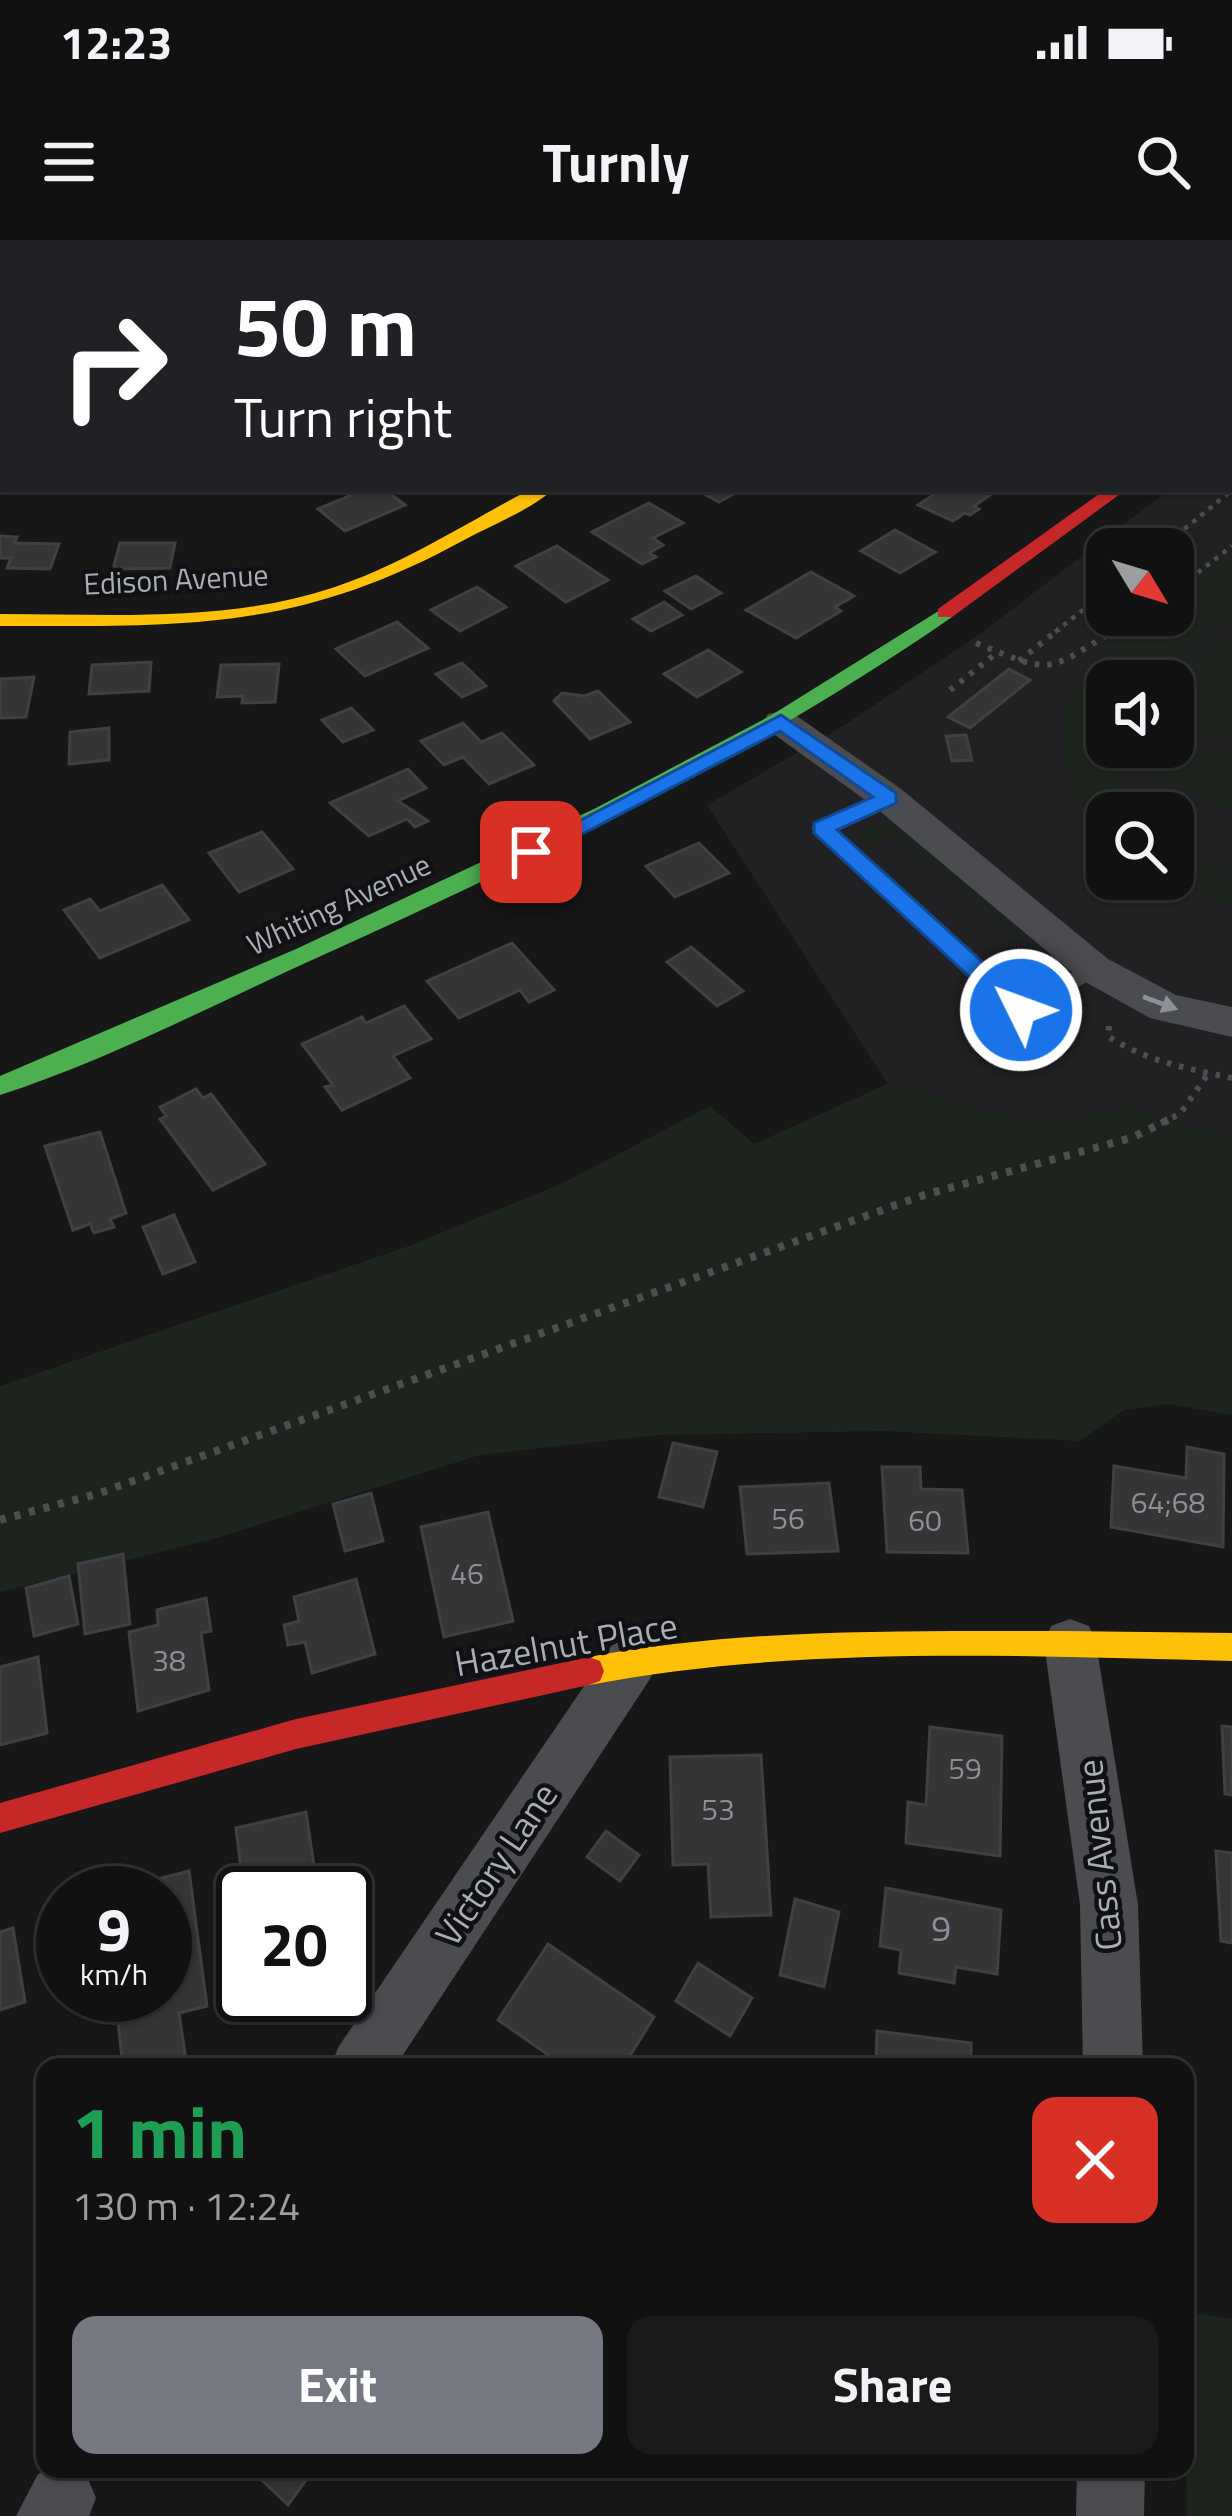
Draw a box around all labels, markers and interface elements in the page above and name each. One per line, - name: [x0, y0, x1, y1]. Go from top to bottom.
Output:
- text: 12:23: [60, 8, 172, 76]
- text: Turnly: [543, 121, 689, 203]
- icon: menu: [36, 129, 102, 195]
- icon: search: [1130, 129, 1196, 195]
- text: 50 m: [234, 261, 417, 389]
- icon: right: [36, 288, 192, 444]
- text: Turn right: [234, 376, 452, 458]
- north arrow: [1086, 528, 1194, 636]
- map controls: [1086, 528, 1194, 900]
- street label: Edison Avenue: [82, 551, 270, 607]
- button: sound: [1086, 660, 1194, 768]
- button: search: [1086, 792, 1194, 900]
- pin: [480, 801, 582, 903]
- icon: arrive: [498, 819, 564, 885]
- street label: Whiting Avenue: [239, 841, 438, 967]
- position arrow: [958, 947, 1084, 1073]
- one-way arrow: [1142, 995, 1178, 1013]
- house number: 64;68: [1131, 1479, 1205, 1525]
- house number: 56: [771, 1495, 805, 1541]
- house number: 60: [908, 1497, 942, 1543]
- house number: 46: [450, 1550, 484, 1596]
- street label: Hazelnut Place: [450, 1597, 682, 1690]
- house number: 38: [152, 1637, 186, 1683]
- house number: 59: [948, 1745, 982, 1791]
- street label: Cass Avenue: [1061, 1757, 1136, 1953]
- street label: Victory Lane: [421, 1771, 571, 1957]
- house number: 53: [701, 1786, 735, 1832]
- speed limit sign: 20: [216, 1866, 372, 2022]
- text: 9: [97, 1883, 131, 1974]
- house number: 9: [931, 1900, 951, 1955]
- text: km/h: [80, 1951, 148, 1997]
- text: 1 min: [72, 2076, 247, 2186]
- button: close: [1032, 2097, 1158, 2223]
- text: 130 m · 12:24: [72, 2176, 300, 2235]
- button: Exit: [72, 2316, 603, 2454]
- button: Share: [627, 2316, 1158, 2454]

